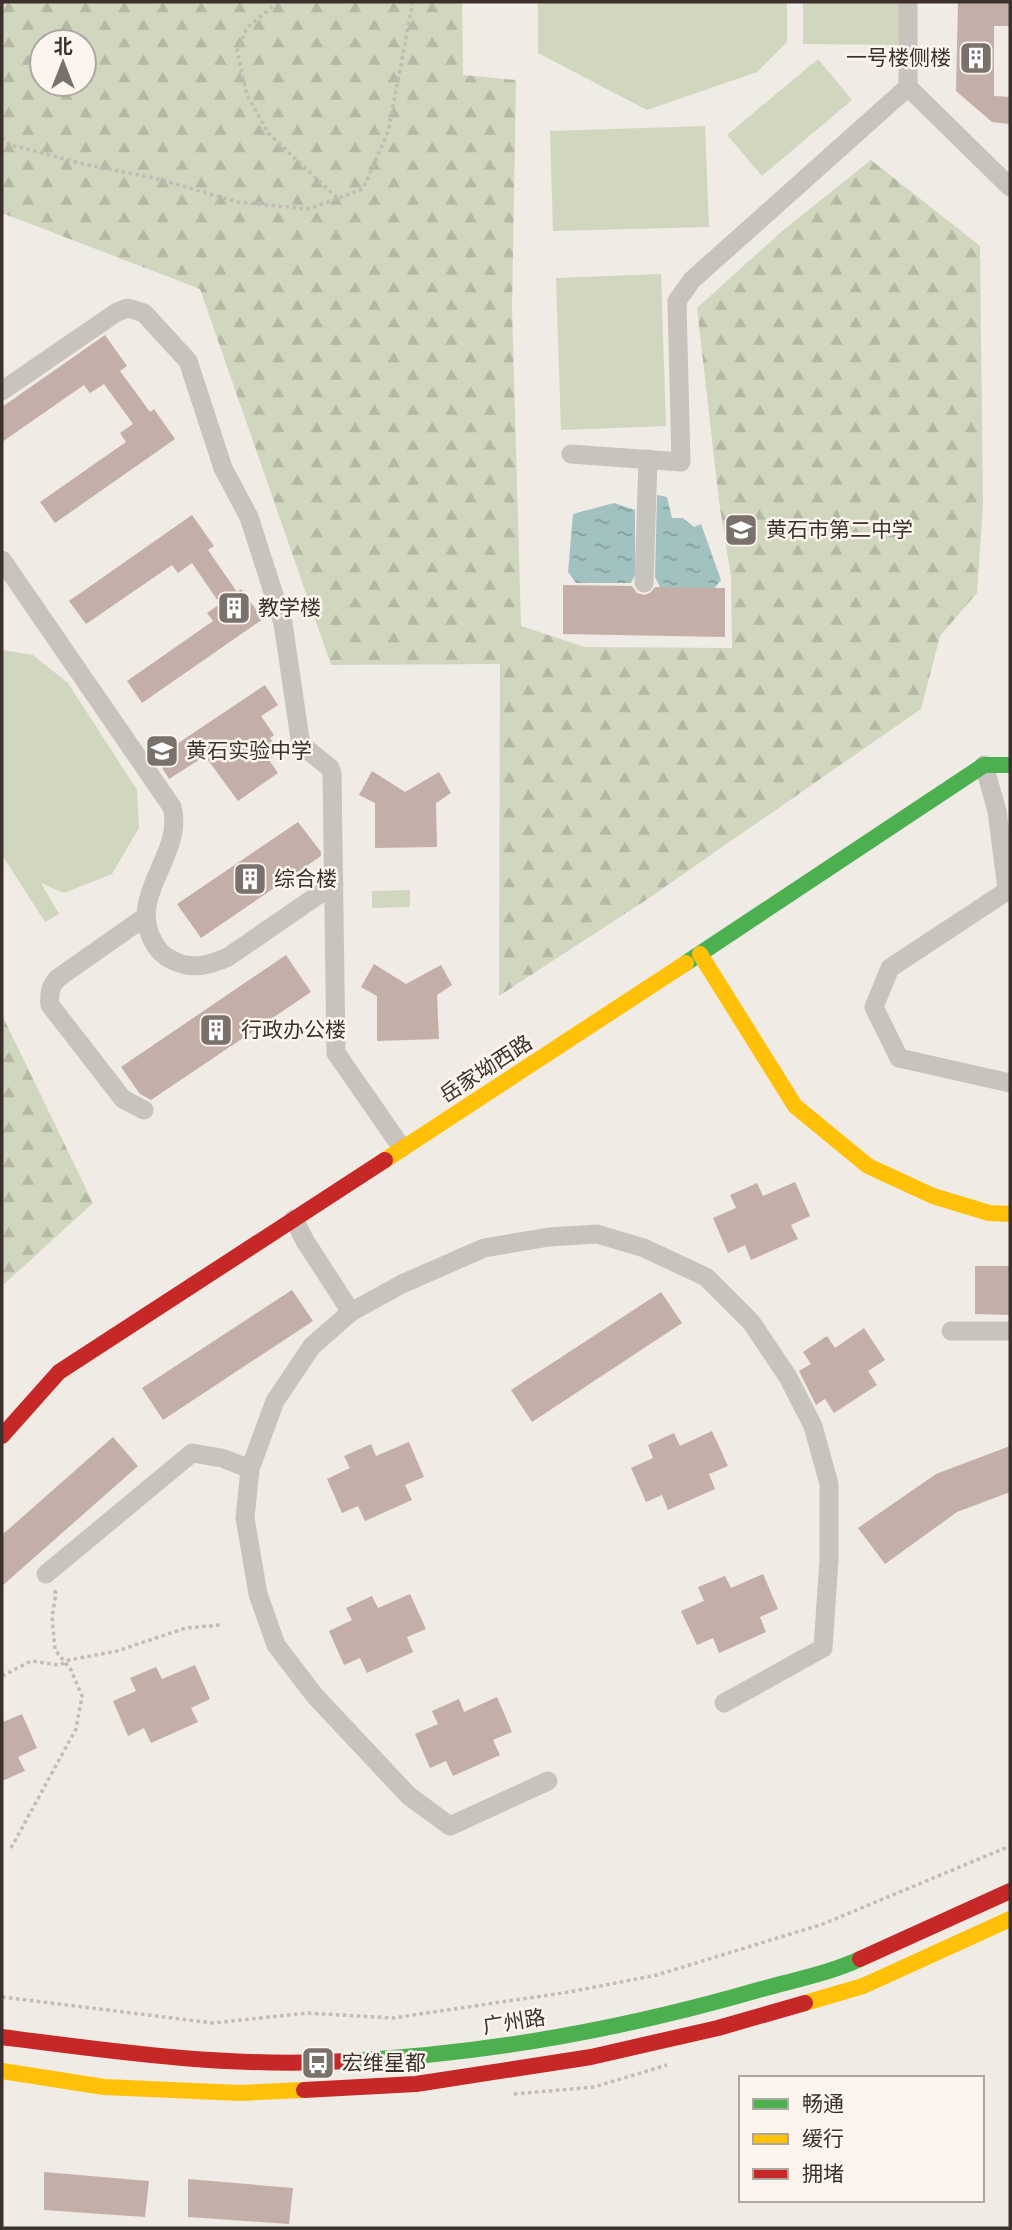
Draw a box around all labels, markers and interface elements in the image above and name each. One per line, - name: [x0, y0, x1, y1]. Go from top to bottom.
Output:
- north arrow: [28, 28, 98, 98]
- text: 北: [53, 34, 73, 58]
- building icon: 一号楼侧楼: [957, 39, 995, 77]
- place label: 一号楼侧楼: [846, 44, 951, 71]
- school or university icon: 黄石市第二中学: [722, 511, 760, 549]
- place label: 黄石市第二中学: [766, 516, 913, 543]
- building icon: 教学楼: [215, 589, 253, 627]
- place label: 教学楼: [258, 594, 321, 621]
- school or university icon: 黄石实验中学: [143, 732, 181, 770]
- place label: 黄石实验中学: [186, 737, 312, 764]
- building icon: 综合楼: [231, 860, 269, 898]
- place label: 综合楼: [274, 865, 337, 892]
- building icon: 行政办公楼: [197, 1011, 235, 1049]
- place label: 行政办公楼: [241, 1016, 346, 1043]
- street label: 岳家坳西路: [434, 1029, 537, 1108]
- street label: 广州路: [481, 2003, 547, 2040]
- bus stop icon: 宏维星都: [299, 2044, 337, 2082]
- place label: 宏维星都: [342, 2049, 426, 2076]
- legend: [739, 2076, 984, 2202]
- text: 畅通: [802, 2090, 844, 2117]
- text: 缓行: [802, 2125, 844, 2152]
- text: 拥堵: [802, 2160, 844, 2187]

